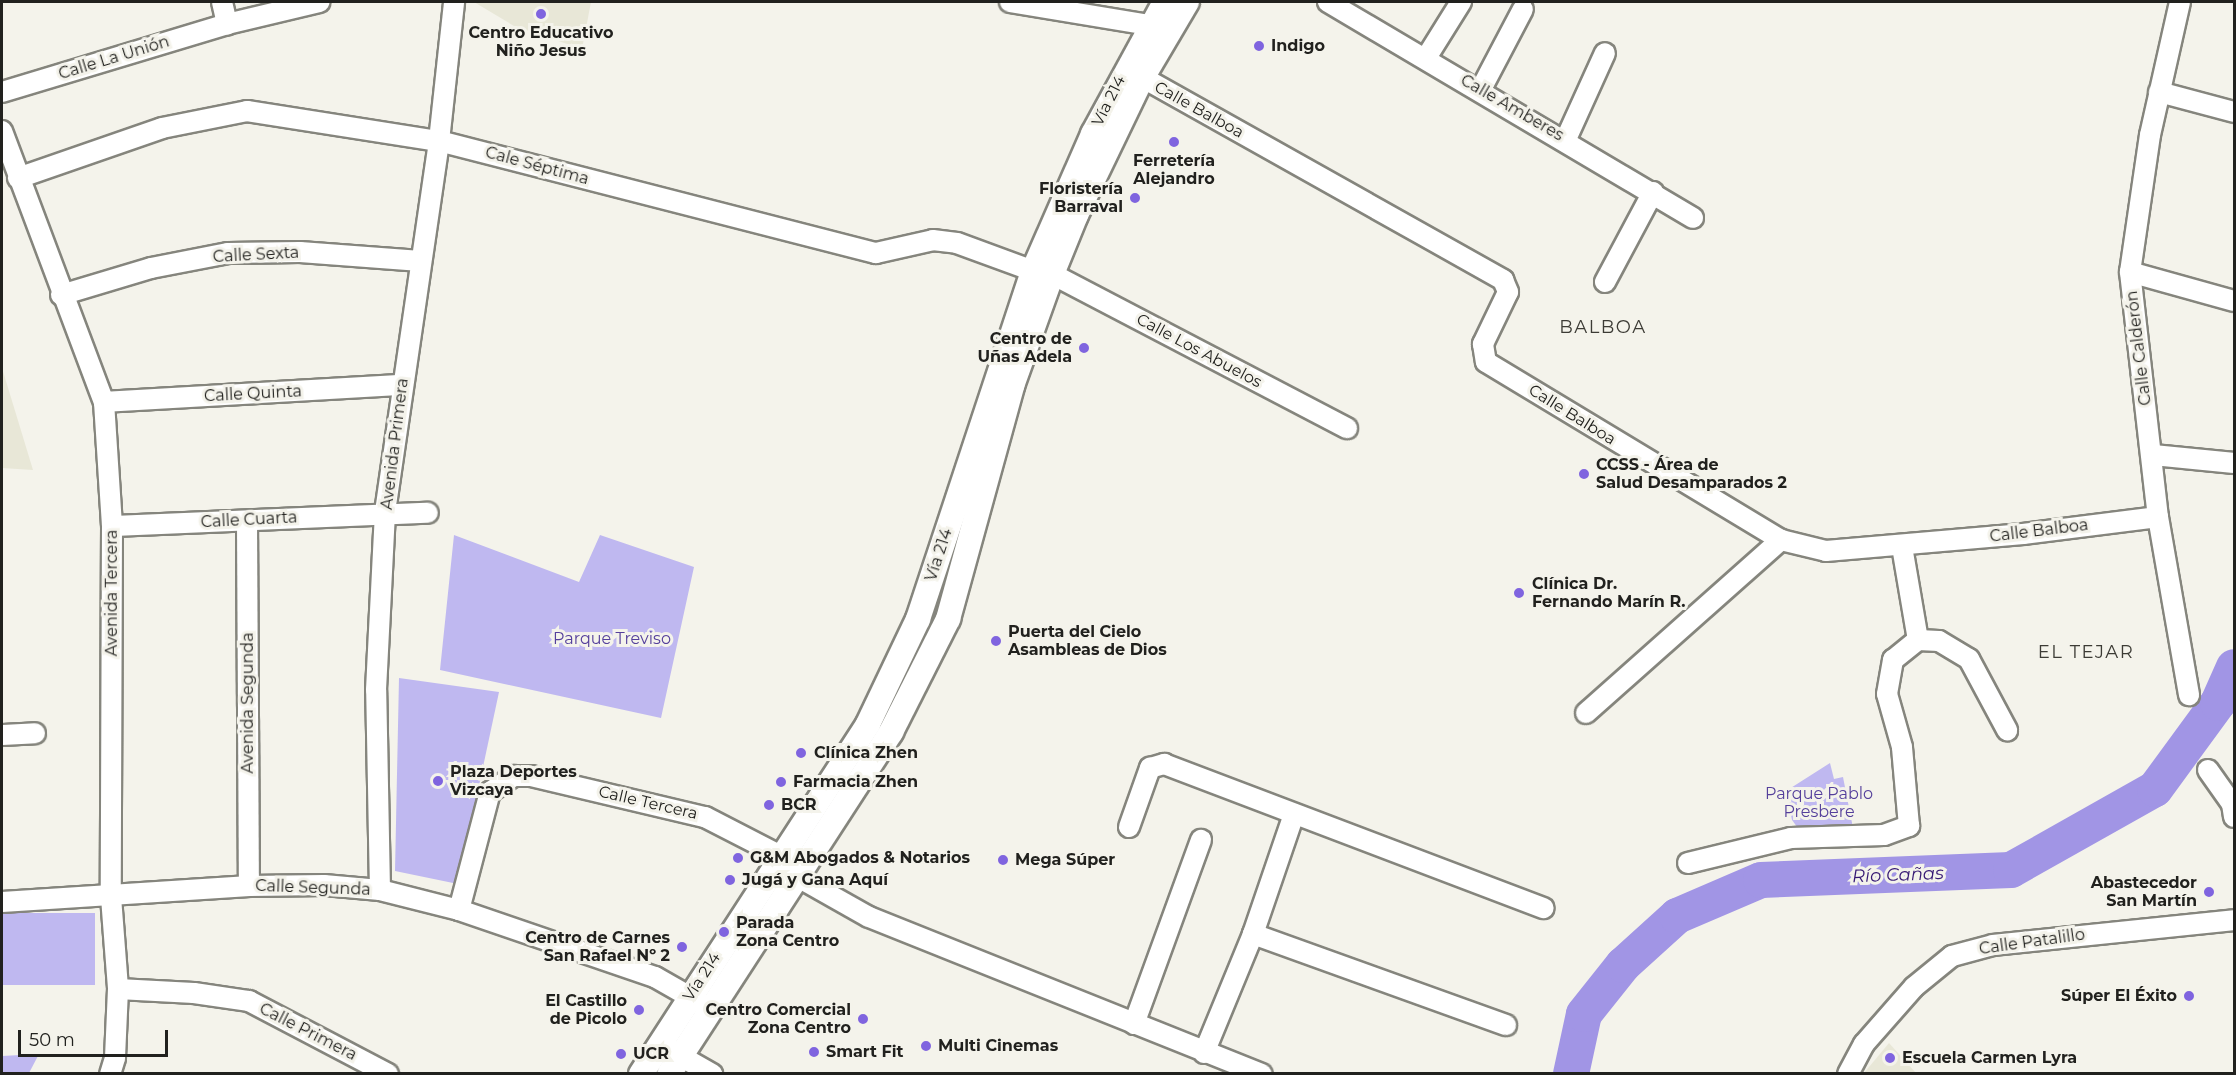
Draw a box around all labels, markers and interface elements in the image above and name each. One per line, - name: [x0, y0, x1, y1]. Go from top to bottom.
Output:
- marker: Centro Educativo Niño Jesus: [534, 7, 548, 21]
- place label: Centro Educativo Niño Jesus: [469, 23, 613, 61]
- street label: Calle La Unión: [56, 32, 172, 84]
- place label: Indigo: [1271, 36, 1325, 56]
- marker: Indigo: [1252, 39, 1266, 53]
- street label: Calle Amberes: [1457, 71, 1567, 145]
- street label: Vía 214: [1088, 72, 1130, 130]
- street label: Calle Balboa: [1151, 78, 1247, 142]
- marker: Ferretería Alejandro: [1167, 135, 1181, 149]
- street label: Cale Séptima: [483, 143, 591, 189]
- place label: Ferretería Alejandro: [1133, 151, 1215, 189]
- place label: Floristería Barraval: [1039, 179, 1123, 217]
- marker: Floristería Barraval: [1128, 191, 1142, 205]
- street label: Calle Sexta: [212, 243, 300, 267]
- street label: Calle Calderón: [2122, 289, 2156, 407]
- street label: Calle Los Abuelos: [1133, 310, 1265, 392]
- district label: BALBOA: [1559, 316, 1647, 338]
- place label: Centro de Uñas Adela: [977, 329, 1072, 367]
- marker: Centro de Uñas Adela: [1077, 341, 1091, 355]
- street label: Avenida Primera: [377, 377, 413, 511]
- street label: Calle Balboa: [1525, 381, 1619, 449]
- street label: Calle Quinta: [204, 382, 302, 406]
- place label: CCSS - Área de Salud Desamparados 2: [1596, 455, 1787, 493]
- marker: CCSS - Área de Salud Desamparados 2: [1577, 467, 1591, 481]
- street label: Calle Cuarta: [200, 508, 298, 532]
- street label: Calle Balboa: [1989, 515, 2089, 547]
- street label: Vía 214: [921, 526, 957, 584]
- street label: Avenida Tercera: [102, 530, 122, 656]
- place label: Clínica Dr. Fernando Marín R.: [1532, 574, 1685, 612]
- marker: Clínica Dr. Fernando Marín R.: [1510, 584, 1528, 602]
- place label: Puerta del Cielo Asambleas de Dios: [1008, 622, 1167, 660]
- park label: Parque Treviso: [553, 629, 671, 649]
- street label: Avenida Segunda: [238, 632, 258, 774]
- marker: Puerta del Cielo Asambleas de Dios: [989, 634, 1003, 648]
- district label: EL TEJAR: [2038, 641, 2134, 663]
- place label: Clínica Zhen: [814, 743, 918, 763]
- marker: Clínica Zhen: [792, 744, 810, 762]
- place label: Plaza Deportes Vizcaya: [450, 762, 577, 800]
- place label: Farmacia Zhen: [793, 772, 918, 792]
- marker: Plaza Deportes Vizcaya: [431, 774, 445, 788]
- marker: Farmacia Zhen: [774, 775, 788, 789]
- street label: Calle Tercera: [597, 782, 699, 824]
- park label: Parque Pablo Presbere: [1765, 784, 1873, 822]
- place label: BCR: [781, 795, 817, 815]
- marker: BCR: [762, 798, 776, 812]
- place label: G&M Abogados & Notarios: [750, 848, 970, 868]
- place label: Mega Súper: [1015, 850, 1115, 870]
- marker: G&M Abogados & Notarios: [731, 851, 745, 865]
- marker: Mega Súper: [996, 853, 1010, 867]
- water label: Río Cañas: [1852, 863, 1944, 887]
- place label: Jugá y Gana Aquí: [742, 870, 888, 890]
- marker: Jugá y Gana Aquí: [723, 873, 737, 887]
- place label: Abastecedor San Martín: [2091, 873, 2197, 911]
- street label: Calle Segunda: [255, 876, 371, 900]
- marker: Abastecedor San Martín: [2202, 885, 2216, 899]
- place label: Parada Zona Centro: [736, 913, 839, 951]
- marker: Parada Zona Centro: [717, 925, 731, 939]
- street label: Calle Patalillo: [1978, 925, 2086, 959]
- place label: Centro de Carnes San Rafael Nº 2: [525, 928, 670, 966]
- marker: Centro de Carnes San Rafael Nº 2: [675, 940, 689, 954]
- street label: Vía 214: [679, 949, 725, 1005]
- place label: Súper El Éxito: [2061, 986, 2177, 1006]
- marker: Súper El Éxito: [2182, 989, 2196, 1003]
- place label: El Castillo de Picolo: [545, 991, 627, 1029]
- street label: Calle Primera: [256, 999, 360, 1065]
- place label: Centro Comercial Zona Centro: [705, 1000, 851, 1038]
- marker: El Castillo de Picolo: [632, 1003, 646, 1017]
- marker: Centro Comercial Zona Centro: [856, 1012, 870, 1026]
- scale bar: [21, 1018, 171, 1056]
- text: 50 m: [29, 1029, 75, 1051]
- place label: Multi Cinemas: [938, 1036, 1058, 1056]
- marker: Multi Cinemas: [919, 1039, 933, 1053]
- place label: Smart Fit: [826, 1042, 903, 1062]
- place label: UCR: [633, 1044, 669, 1064]
- marker: Smart Fit: [807, 1045, 821, 1059]
- marker: UCR: [614, 1047, 628, 1061]
- place label: Escuela Carmen Lyra: [1902, 1048, 2077, 1068]
- marker: Escuela Carmen Lyra: [1883, 1051, 1897, 1065]

